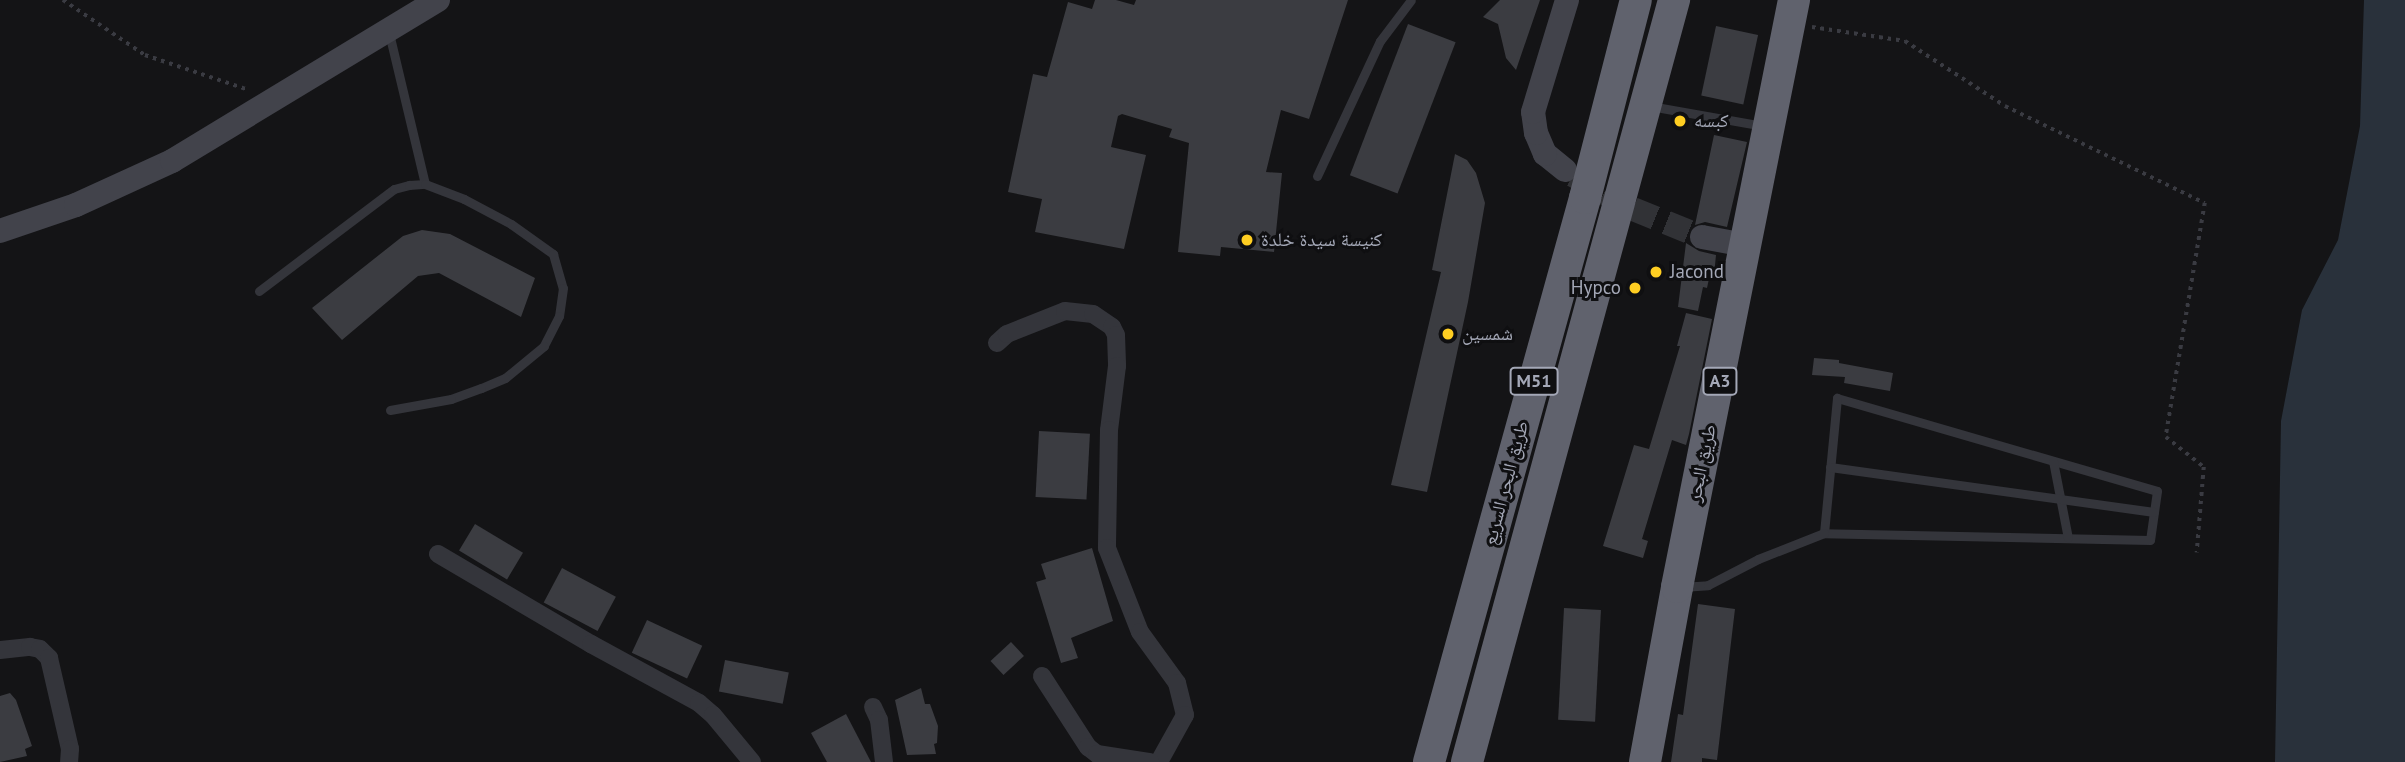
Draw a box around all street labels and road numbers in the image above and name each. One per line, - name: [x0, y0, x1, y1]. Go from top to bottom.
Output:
- road number: M51: [1510, 366, 1558, 396]
- road number: A3: [1701, 366, 1739, 396]
- street label: طريق البحر السريع: [1478, 418, 1534, 548]
- street label: طريق البحر: [1683, 422, 1721, 504]

